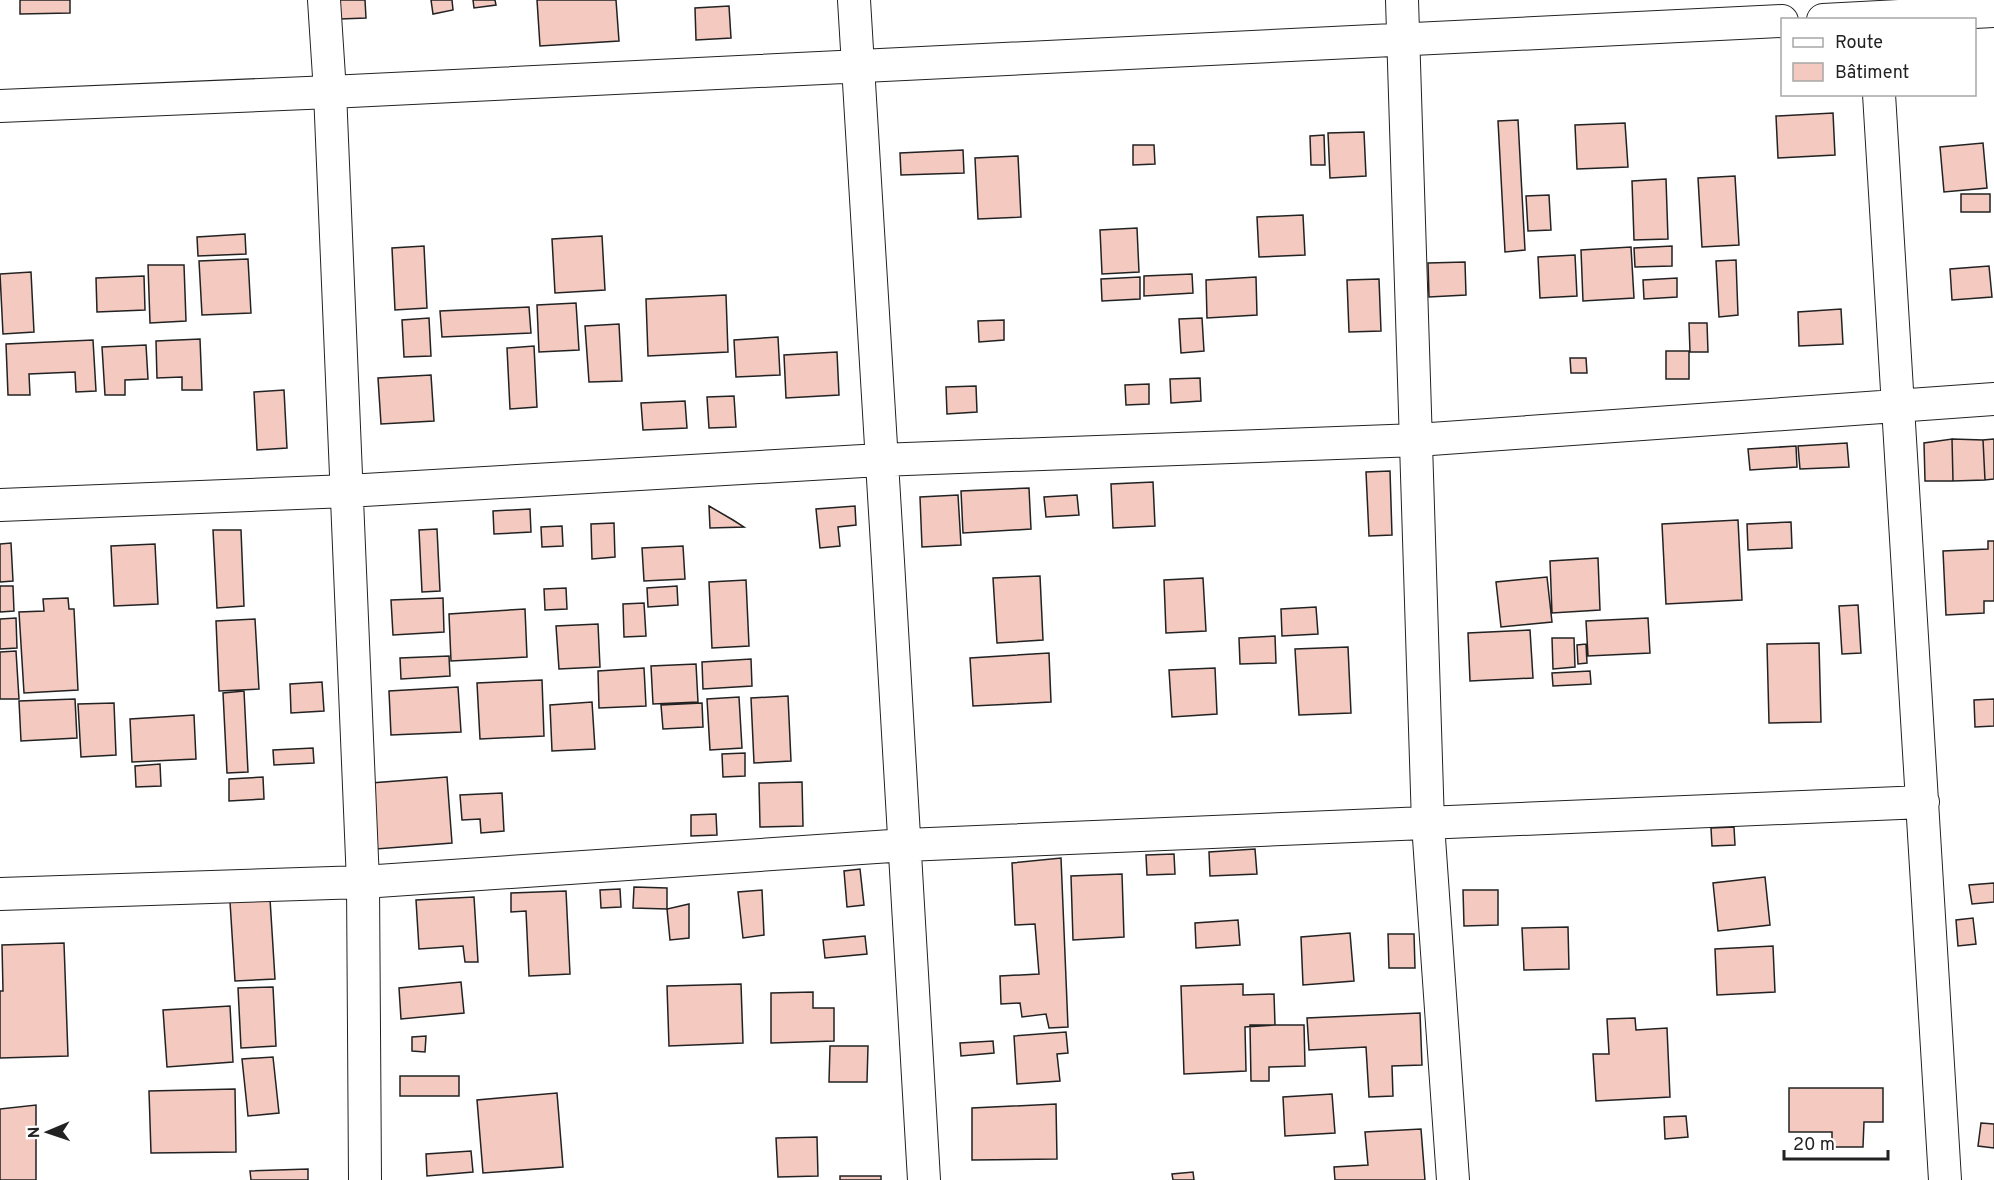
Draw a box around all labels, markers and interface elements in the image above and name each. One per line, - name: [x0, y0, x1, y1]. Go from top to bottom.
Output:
- legend: [1781, 18, 1976, 96]
- text: Route: [1835, 32, 1883, 55]
- text: Bâtiment: [1835, 62, 1909, 85]
- north arrow: [18, 1102, 78, 1162]
- scale bar: [1784, 1123, 1888, 1161]
- text: N: [25, 1126, 45, 1139]
- text: 20 m: [1793, 1134, 1835, 1157]

